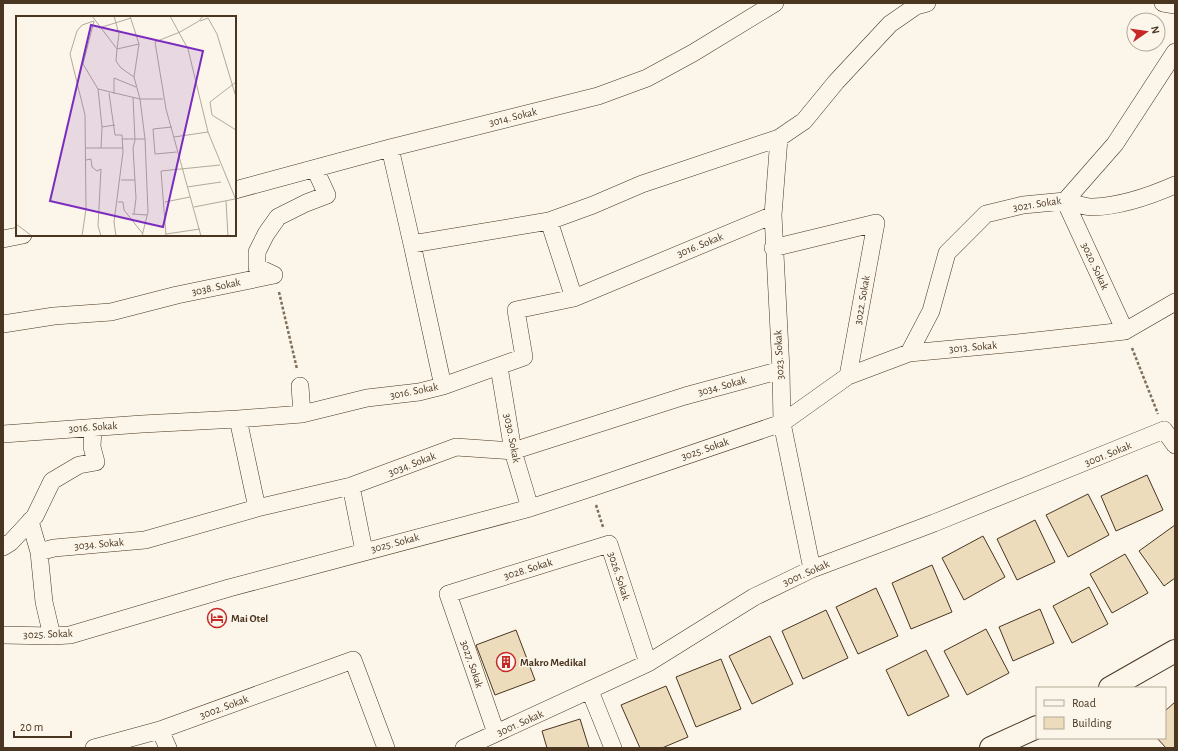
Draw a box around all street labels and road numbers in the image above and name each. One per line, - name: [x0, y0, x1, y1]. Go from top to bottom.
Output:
- street label: 3014. Sokak: [488, 106, 538, 128]
- street label: 3021. Sokak: [1012, 195, 1062, 213]
- street label: 3016. Sokak: [675, 231, 725, 259]
- street label: 3020. Sokak: [1079, 241, 1111, 291]
- street label: 3022. Sokak: [852, 274, 872, 326]
- street label: 3038. Sokak: [191, 276, 241, 298]
- street label: 3023. Sokak: [772, 330, 786, 380]
- street label: 3013. Sokak: [948, 339, 998, 355]
- street label: 3034. Sokak: [697, 374, 747, 398]
- street label: 3016. Sokak: [389, 381, 439, 401]
- street label: 3030. Sokak: [502, 412, 522, 464]
- street label: 3016. Sokak: [68, 420, 118, 434]
- street label: 3025. Sokak: [680, 436, 730, 462]
- street label: 3001. Sokak: [1083, 440, 1133, 468]
- street label: 3034. Sokak: [387, 450, 437, 478]
- street label: 3025. Sokak: [370, 531, 420, 555]
- street label: 3034. Sokak: [74, 536, 124, 552]
- street label: 3026. Sokak: [606, 550, 632, 602]
- street label: 3028. Sokak: [502, 556, 554, 582]
- street label: 3001. Sokak: [781, 558, 831, 588]
- street label: 3025. Sokak: [23, 628, 73, 640]
- street label: 3027. Sokak: [459, 639, 485, 689]
- street label: 3002. Sokak: [198, 693, 250, 721]
- street label: 3001. Sokak: [495, 708, 545, 738]

